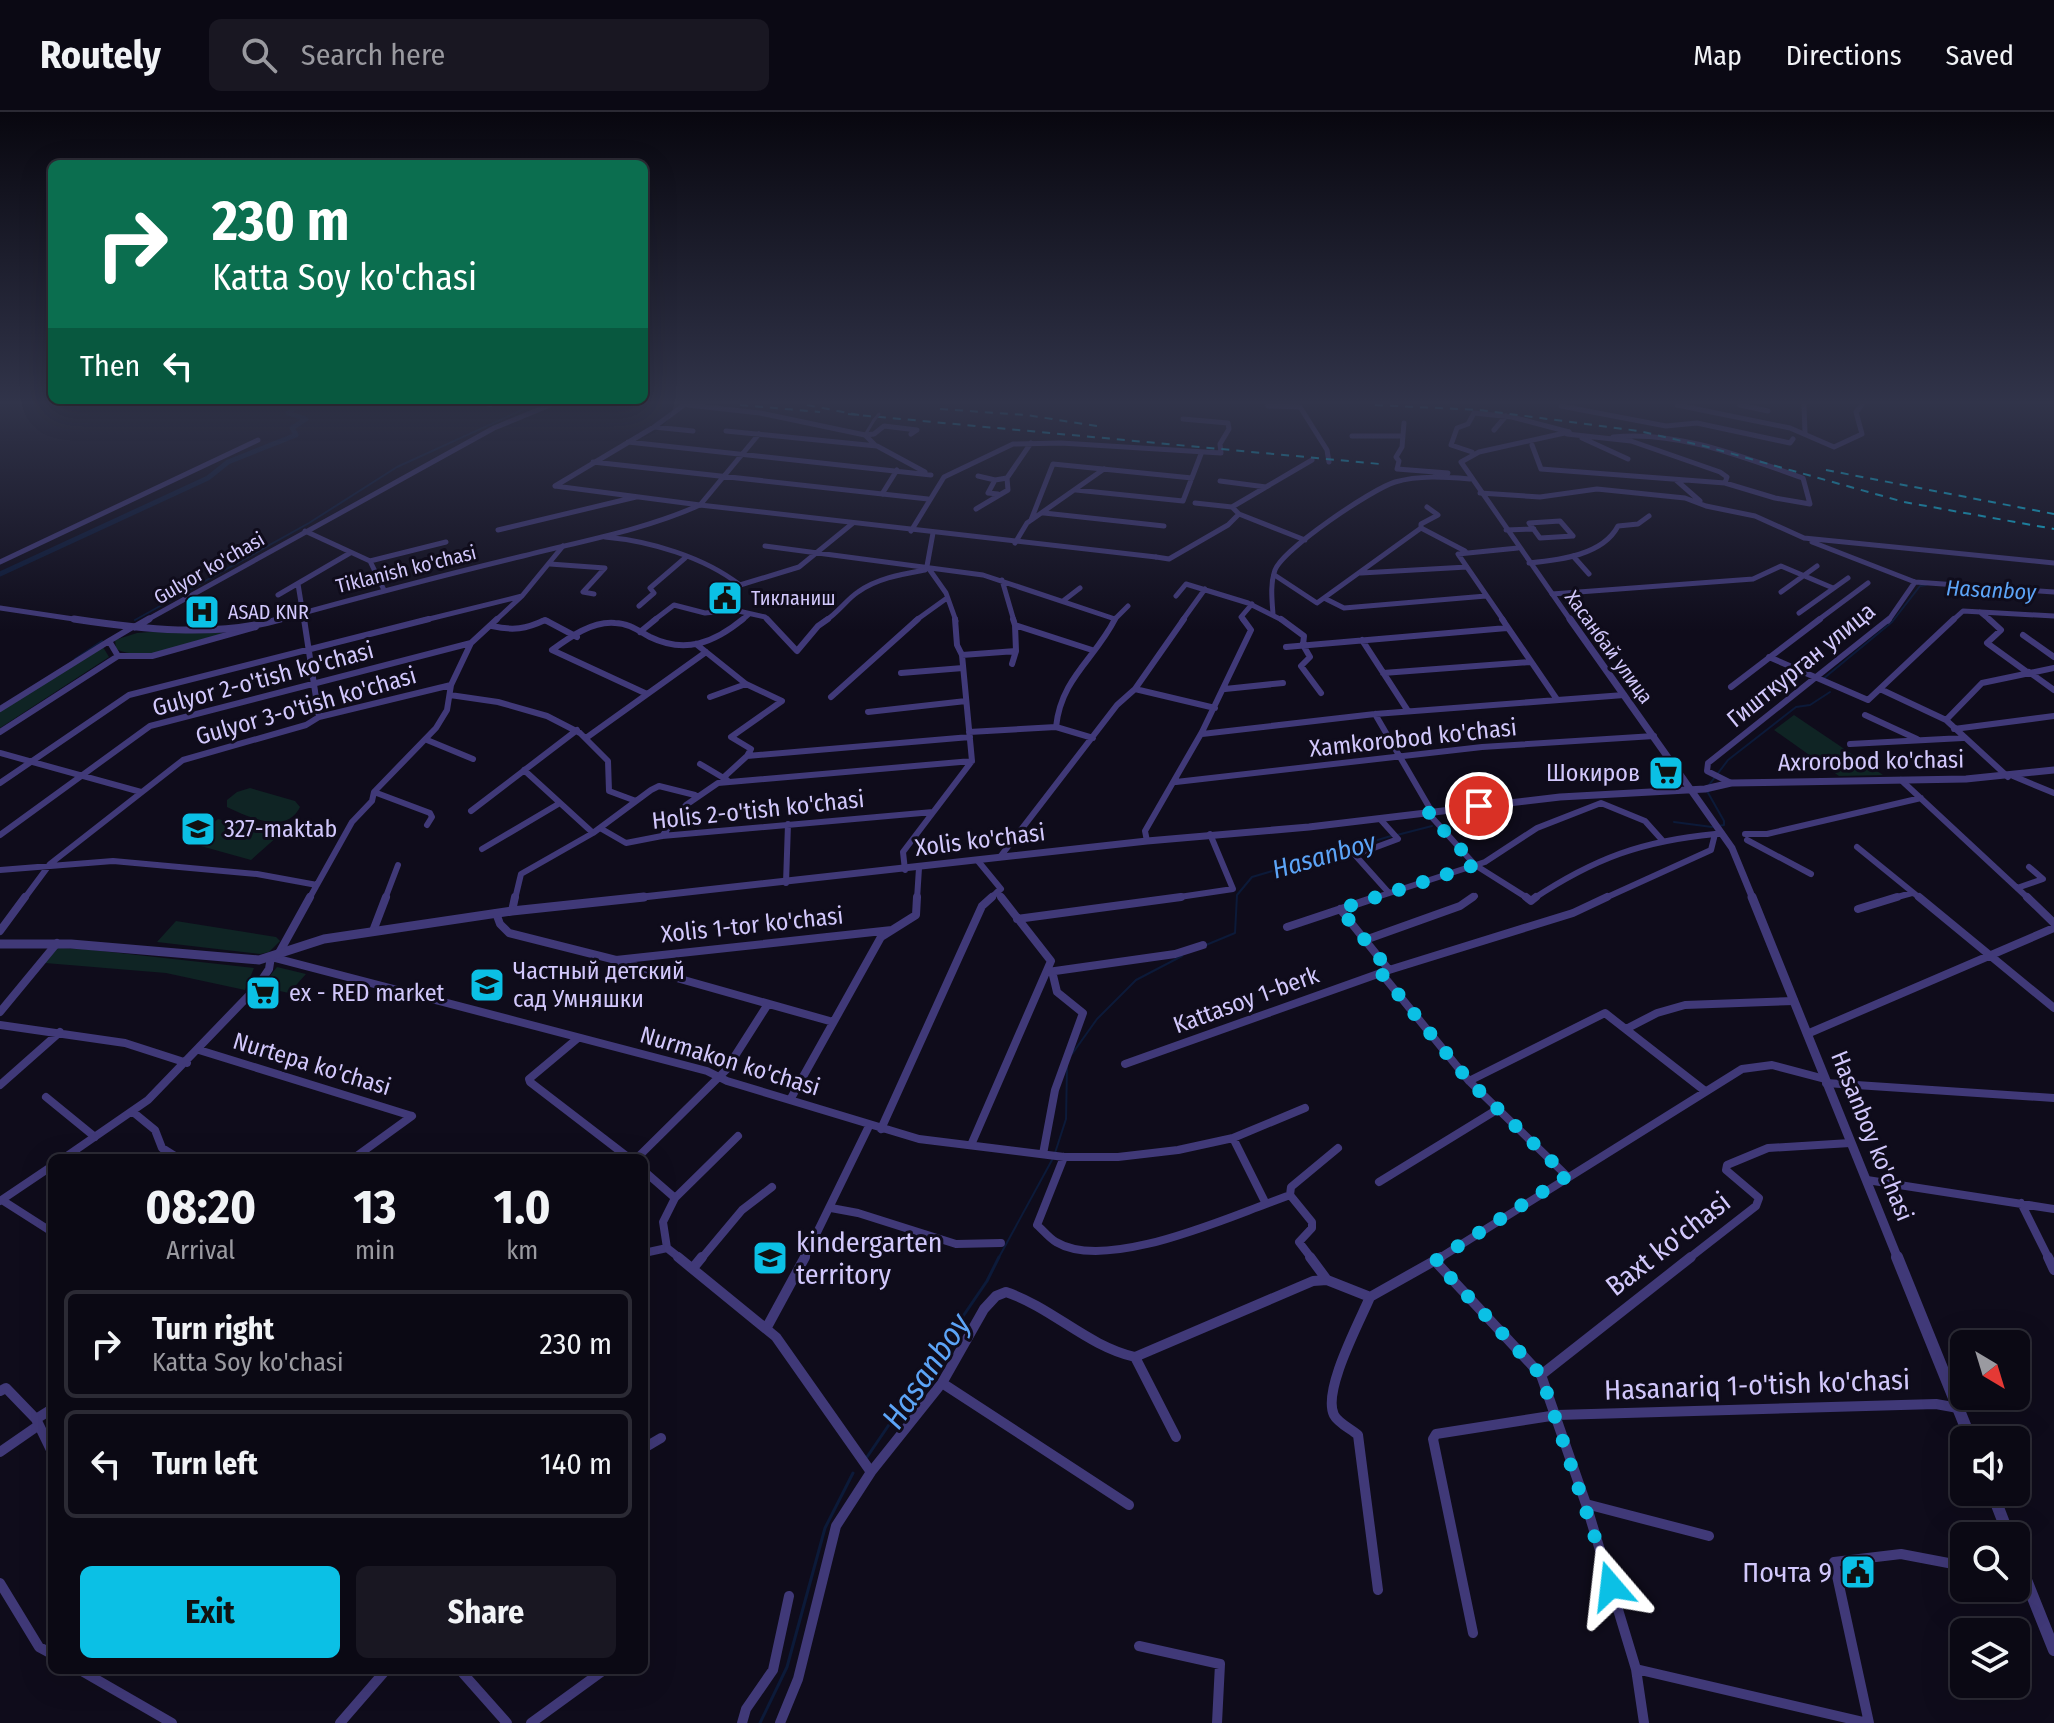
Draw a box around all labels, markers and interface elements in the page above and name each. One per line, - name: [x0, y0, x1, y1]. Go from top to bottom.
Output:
- search box: [209, 19, 769, 91]
- text: Routely: [40, 32, 161, 78]
- icon: search: [237, 33, 281, 77]
- text: Search here: [301, 37, 445, 73]
- text: Map: [1693, 39, 1742, 72]
- text: Directions: [1786, 39, 1902, 72]
- text: Saved: [1946, 39, 2014, 72]
- text: 230 m: [212, 188, 349, 255]
- icon: right: [80, 192, 184, 296]
- text: Katta Soy ko'chasi: [212, 256, 477, 300]
- icon: left: [156, 344, 200, 388]
- text: Then: [80, 348, 140, 384]
- street label: Gulyor ko'chasi: [149, 527, 269, 609]
- street label: Tiklanish ko'chasi: [333, 540, 479, 598]
- water label: Hasanboy: [1945, 574, 2038, 606]
- public building icon: Тикланиш: [706, 579, 744, 617]
- place label: Тикланиш: [751, 586, 836, 610]
- street label: Хасанбай улица: [1560, 586, 1658, 708]
- hospital icon: ASAD KNR: [183, 593, 221, 631]
- street label: Гишткурган улица: [1721, 597, 1881, 733]
- place label: ASAD KNR: [228, 600, 309, 624]
- street label: Gulyor 2-o'tish ko'chasi: [149, 636, 377, 722]
- street label: Gulyor 3-o'tish ko'chasi: [193, 661, 419, 751]
- street label: Xamkorobod ko'chasi: [1308, 713, 1518, 763]
- street label: Axrorobod ko'chasi: [1778, 745, 1964, 777]
- supermarket icon: Шокиров: [1647, 754, 1685, 792]
- place label: Шокиров: [1546, 759, 1640, 787]
- pin: [1445, 772, 1513, 840]
- icon: arrive: [1457, 784, 1501, 828]
- street label: Holis 2-o'tish ko'chasi: [650, 785, 866, 835]
- school or university icon: 327-maktab: [179, 810, 217, 848]
- place label: 327-maktab: [224, 815, 337, 843]
- street label: Xolis ko'chasi: [913, 818, 1047, 862]
- water label: Hasanboy: [1269, 826, 1381, 886]
- street label: Xolis 1-tor ko'chasi: [659, 901, 845, 949]
- place label: Частный детский сад Умняшки: [513, 957, 685, 1013]
- street label: Kattasoy 1-berk: [1169, 960, 1323, 1039]
- school or university icon: Частный детский сад Умняшки: [468, 966, 506, 1004]
- supermarket icon: ex - RED market: [244, 974, 282, 1012]
- place label: ex - RED market: [289, 979, 445, 1007]
- street label: Nurmakon ko'chasi: [637, 1020, 823, 1102]
- street label: Nurtepa ko'chasi: [230, 1027, 394, 1101]
- street label: Hasanboy ko'chasi: [1825, 1047, 1919, 1225]
- text: 08:20: [145, 1178, 256, 1236]
- text: 13: [354, 1178, 397, 1236]
- text: 1.0: [494, 1178, 551, 1236]
- street label: Baxt ko'chasi: [1599, 1185, 1737, 1303]
- place label: kindergarten territory: [796, 1226, 943, 1291]
- text: Arrival: [166, 1235, 235, 1266]
- text: min: [355, 1235, 395, 1266]
- text: km: [506, 1235, 538, 1266]
- school or university icon: kindergarten territory: [751, 1239, 789, 1277]
- water label: Hasanboy: [874, 1305, 979, 1436]
- text: Turn right: [152, 1311, 274, 1347]
- icon: right: [84, 1322, 128, 1366]
- text: 230 m: [540, 1326, 612, 1362]
- north arrow: [1950, 1330, 2030, 1410]
- map controls: [1950, 1330, 2030, 1698]
- text: Katta Soy ko'chasi: [152, 1347, 344, 1378]
- street label: Hasanariq 1-o'tish ko'chasi: [1604, 1363, 1910, 1407]
- button: sound: [1950, 1426, 2030, 1506]
- icon: left: [84, 1442, 128, 1486]
- text: Turn left: [152, 1446, 258, 1482]
- text: 140 m: [540, 1446, 612, 1482]
- button: search: [1950, 1522, 2030, 1602]
- position arrow: [1569, 1544, 1653, 1628]
- public building icon: Почта 9: [1839, 1553, 1877, 1591]
- place label: Почта 9: [1742, 1556, 1832, 1589]
- button: Exit: [80, 1566, 340, 1658]
- button: Share: [356, 1566, 616, 1658]
- button: layers: [1950, 1618, 2030, 1698]

